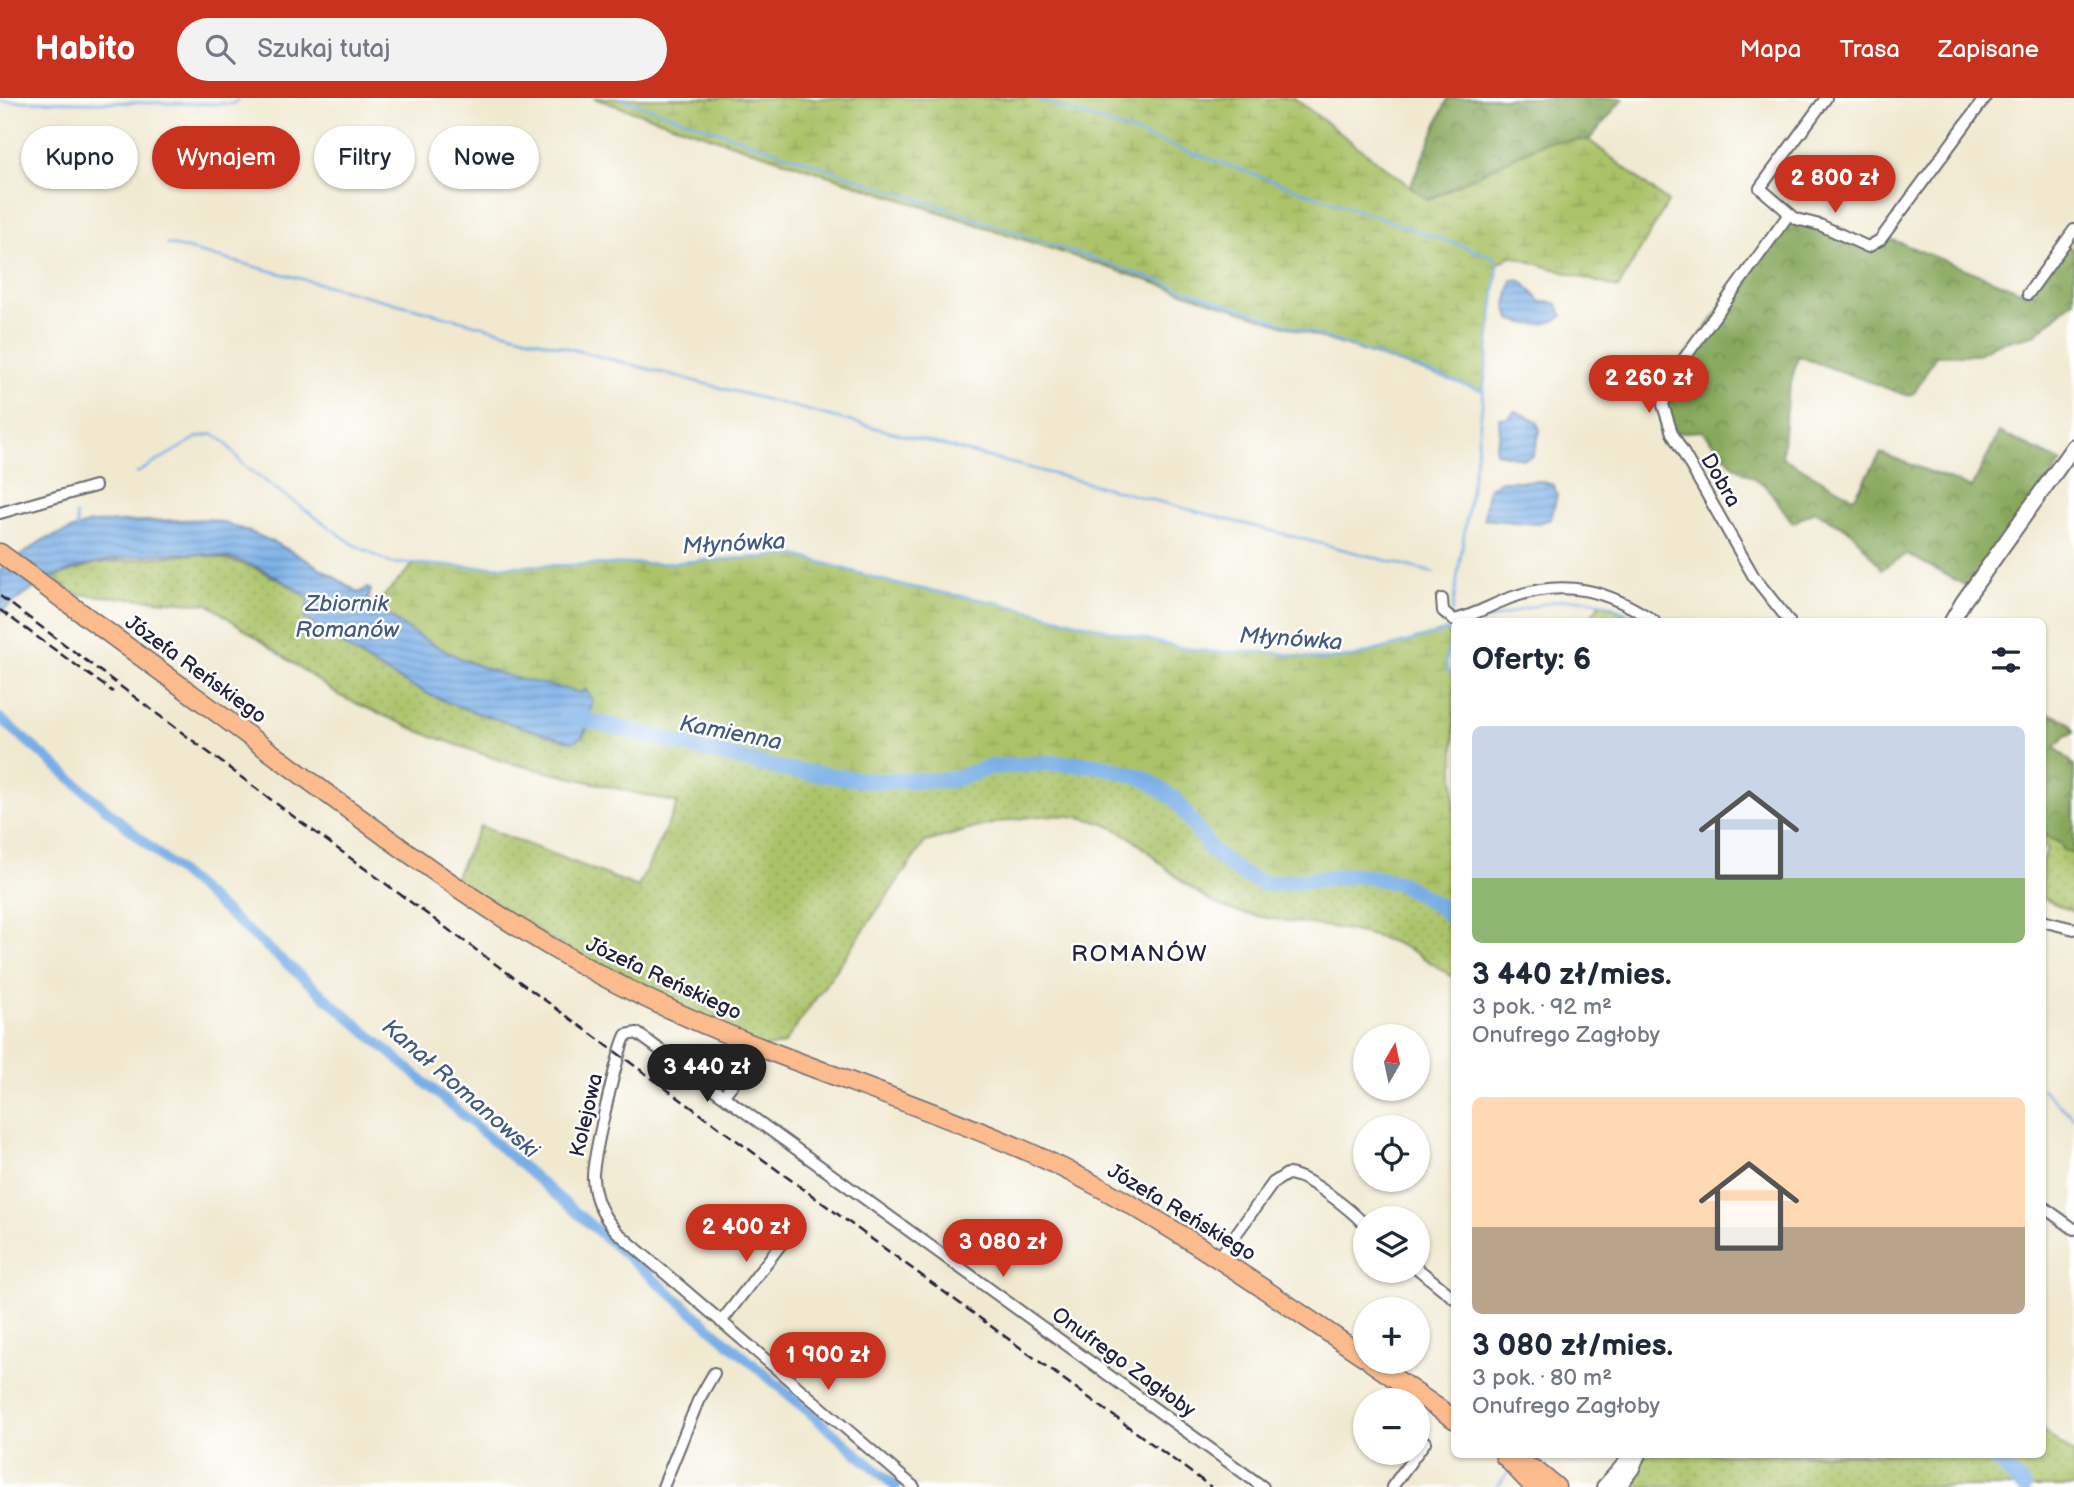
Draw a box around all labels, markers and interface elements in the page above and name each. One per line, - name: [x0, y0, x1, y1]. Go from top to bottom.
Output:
- search box: [177, 18, 667, 81]
- text: Habito: [35, 29, 135, 69]
- icon: search: [201, 30, 239, 68]
- text: Szukaj tutaj: [257, 34, 391, 65]
- text: Mapa: [1740, 35, 1801, 64]
- text: Trasa: [1839, 35, 1900, 64]
- text: Zapisane: [1938, 35, 2039, 64]
- chip: Kupno: [21, 126, 138, 189]
- chip: Wynajem: [152, 126, 300, 189]
- chip: Filtry: [314, 126, 415, 189]
- chip: Nowe: [429, 126, 539, 189]
- pin: 2 800 zł: [1763, 156, 1907, 215]
- text: 2 800 zł: [1791, 164, 1879, 192]
- pin: 2 260 zł: [1577, 356, 1721, 415]
- text: 2 260 zł: [1605, 364, 1693, 392]
- street label: Dobra: [1695, 449, 1746, 512]
- water label: Młynówka: [682, 527, 786, 561]
- water label: Zbiornik Romanów: [295, 590, 400, 644]
- street label: Józefa Reńskiego: [120, 610, 271, 729]
- water label: Młynówka: [1238, 621, 1343, 657]
- icon: filters: [1987, 641, 2025, 679]
- text: Oferty: 6: [1472, 642, 1591, 678]
- water label: Kamienna: [677, 709, 784, 757]
- icon: home: [1686, 772, 1812, 898]
- street label: Józefa Reńskiego: [582, 931, 746, 1025]
- district label: ROMANÓW: [1071, 940, 1209, 968]
- text: 3 440 zł/mies.: [1472, 957, 1672, 993]
- text: 3 pok. · 92 m²: [1472, 993, 1612, 1021]
- water label: Kanał Romanowski: [376, 1013, 545, 1165]
- text: Onufrego Zagłoby: [1472, 1021, 1660, 1049]
- north arrow: [1353, 1024, 1430, 1101]
- map controls: [1353, 1024, 1430, 1465]
- pin: 3 440 zł: [635, 1044, 779, 1104]
- text: 3 440 zł: [663, 1053, 751, 1081]
- street label: Kolejowa: [565, 1071, 608, 1159]
- button: locate: [1353, 1115, 1430, 1192]
- icon: home: [1686, 1143, 1812, 1269]
- street label: Józefa Reńskiego: [1103, 1158, 1261, 1267]
- pin: 2 400 zł: [674, 1204, 818, 1264]
- button: layers: [1353, 1206, 1430, 1283]
- text: 2 400 zł: [702, 1213, 790, 1241]
- pin: 3 080 zł: [931, 1220, 1075, 1279]
- text: 3 080 zł: [959, 1228, 1047, 1256]
- button: +: [1353, 1297, 1430, 1374]
- street label: Onufrego Zagłoby: [1047, 1302, 1201, 1423]
- text: 3 080 zł/mies.: [1472, 1328, 1673, 1364]
- pin: 1 900 zł: [756, 1332, 900, 1392]
- text: 1 900 zł: [786, 1341, 870, 1369]
- text: 3 pok. · 80 m²: [1472, 1364, 1612, 1392]
- button: −: [1353, 1388, 1430, 1465]
- text: Onufrego Zagłoby: [1472, 1392, 1660, 1420]

